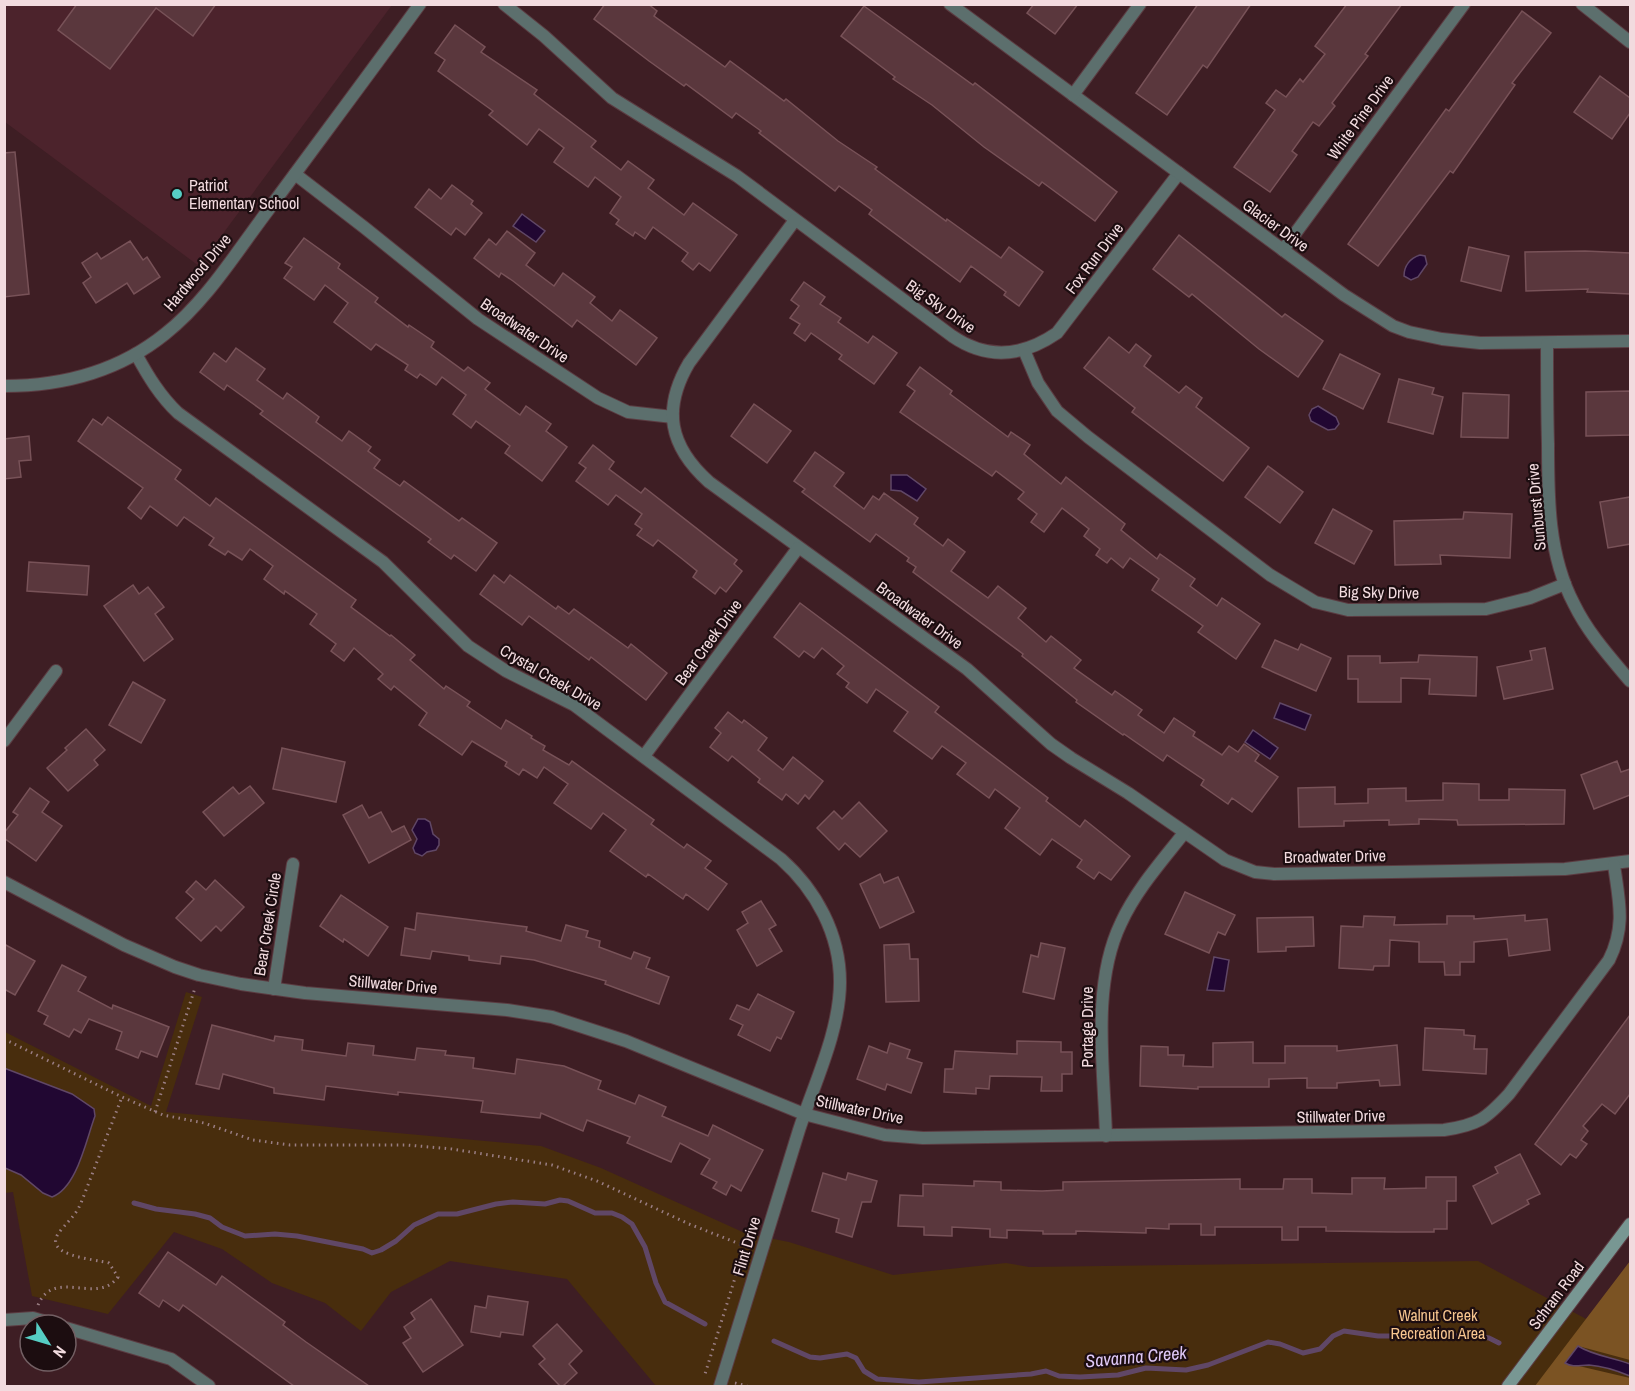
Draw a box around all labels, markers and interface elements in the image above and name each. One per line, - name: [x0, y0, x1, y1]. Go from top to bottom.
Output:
- street label: White Pine Drive: [1322, 70, 1398, 164]
- place label: Patriot Elementary School: [189, 174, 299, 214]
- marker: Patriot Elementary School: [170, 187, 184, 201]
- street label: Glacier Drive: [1238, 193, 1314, 257]
- street label: Fox Run Drive: [1060, 218, 1128, 298]
- street label: Hardwood Drive: [158, 229, 236, 315]
- street label: Big Sky Drive: [902, 274, 980, 338]
- street label: Broadwater Drive: [477, 292, 573, 368]
- street label: Sunburst Drive: [1521, 462, 1551, 552]
- street label: Broadwater Drive: [872, 576, 968, 654]
- street label: Big Sky Drive: [1339, 580, 1419, 604]
- street label: Bear Creek Drive: [669, 595, 747, 689]
- street label: Crystal Creek Drive: [496, 639, 606, 715]
- street label: Broadwater Drive: [1284, 844, 1386, 868]
- street label: Bear Creek Circle: [248, 871, 286, 977]
- street label: Stillwater Drive: [348, 969, 438, 999]
- street label: Portage Drive: [1076, 987, 1098, 1067]
- street label: Stillwater Drive: [814, 1089, 906, 1129]
- street label: Stillwater Drive: [1296, 1104, 1386, 1128]
- street label: Flint Drive: [727, 1214, 765, 1278]
- street label: Schram Road: [1523, 1256, 1589, 1334]
- park label: Walnut Creek Recreation Area: [1391, 1304, 1486, 1344]
- north arrow: [18, 1313, 78, 1373]
- water label: Savanna Creek: [1084, 1340, 1188, 1373]
- text: N: [48, 1342, 72, 1362]

